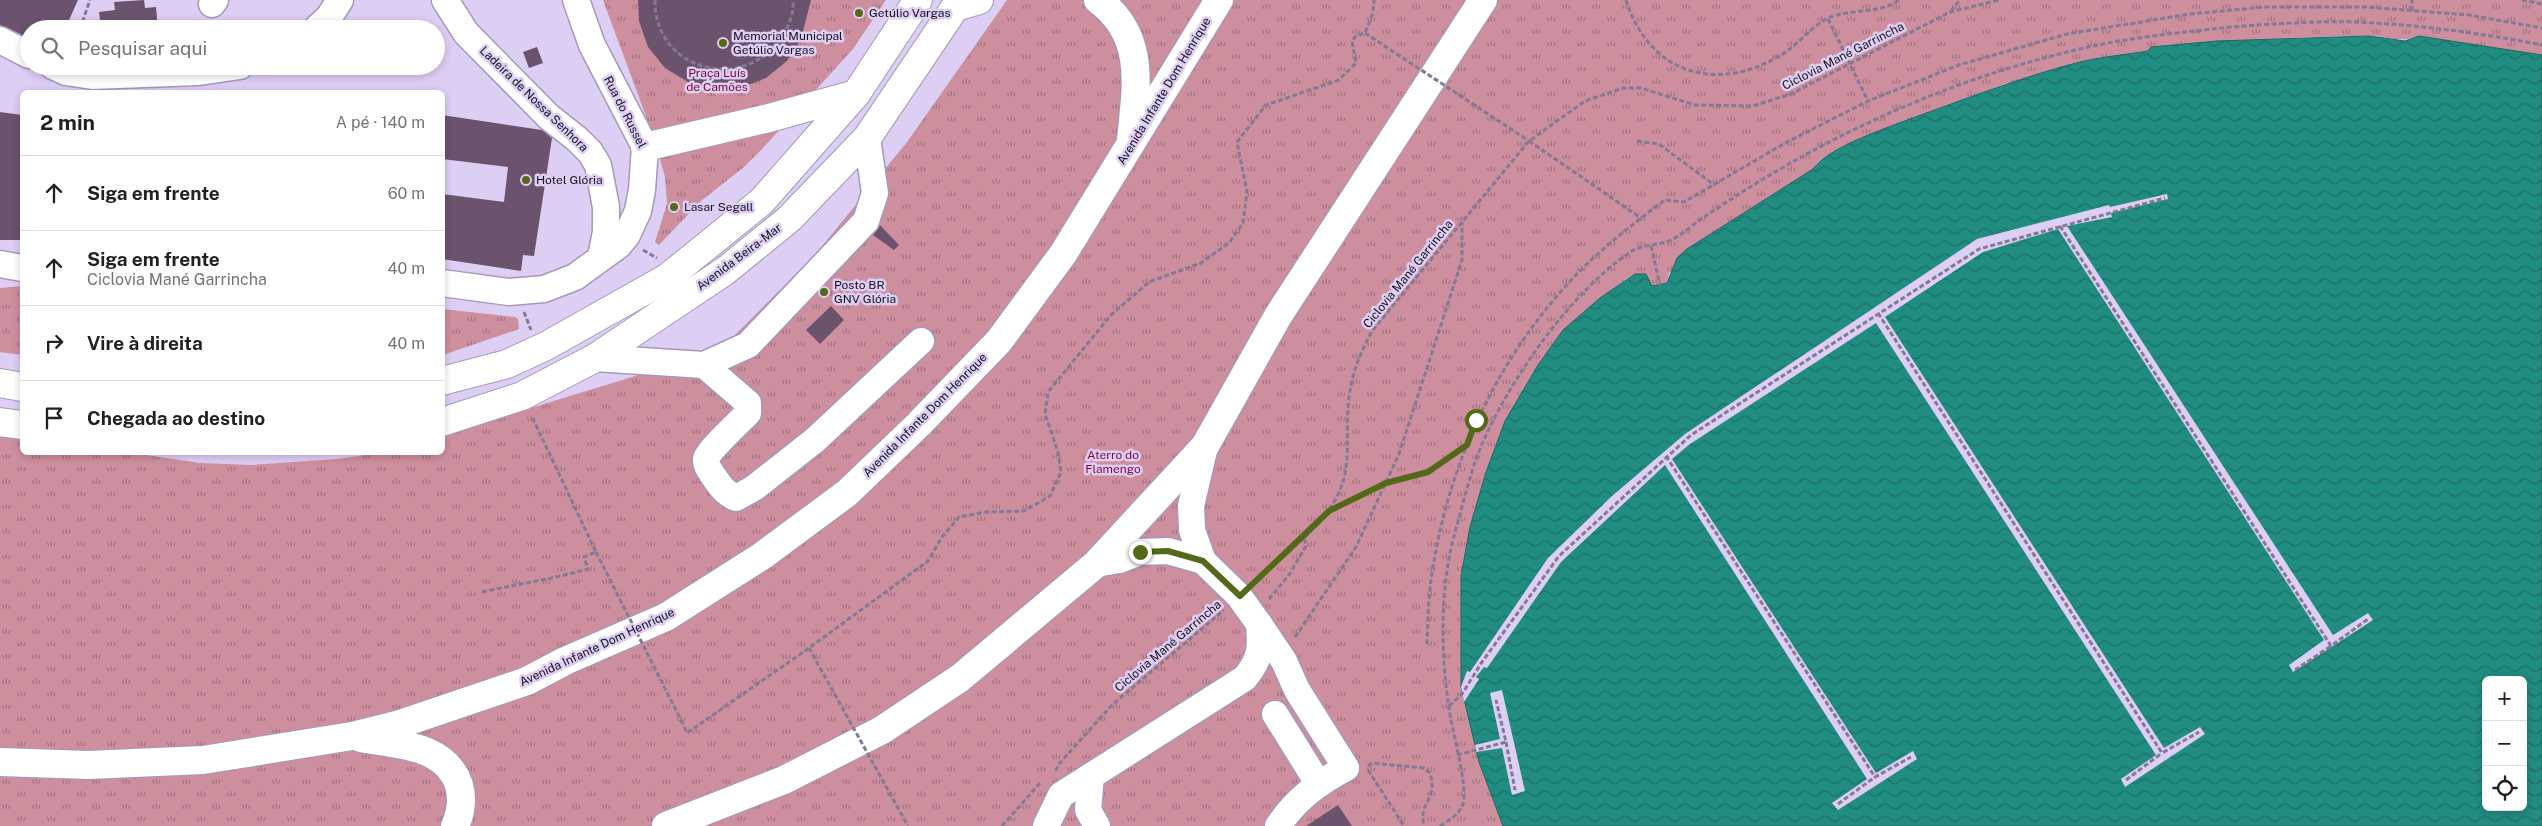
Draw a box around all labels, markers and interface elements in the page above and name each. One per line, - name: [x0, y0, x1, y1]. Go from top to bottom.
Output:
- place label: Getúlio Vargas: [869, 6, 950, 20]
- marker: Getúlio Vargas: [853, 7, 865, 19]
- street label: Avenida Infante Dom Henrique: [1114, 15, 1214, 167]
- street label: Ciclovia Mané Garrincha: [1780, 19, 1906, 93]
- search box: [20, 20, 445, 75]
- place label: Memorial Municipal Getúlio Vargas: [733, 29, 843, 57]
- icon: search: [38, 34, 66, 62]
- text: Pesquisar aqui: [78, 37, 207, 59]
- marker: Memorial Municipal Getúlio Vargas: [717, 37, 729, 49]
- street label: Ladeira de Nossa Senhora: [477, 44, 591, 154]
- park label: Praça Luís de Camões: [686, 66, 748, 94]
- street label: Rua do Russel: [601, 74, 649, 151]
- text: 2 min: [40, 110, 95, 135]
- text: A pé · 140 m: [336, 113, 425, 132]
- place label: Hotel Glória: [536, 173, 603, 187]
- marker: Hotel Glória: [520, 174, 532, 186]
- icon: ahead: [40, 179, 68, 207]
- text: Siga em frente: [87, 182, 220, 204]
- text: 60 m: [388, 184, 425, 203]
- place label: Lasar Segall: [684, 200, 754, 214]
- marker: Lasar Segall: [668, 201, 680, 213]
- street label: Ciclovia Mané Garrincha: [1360, 217, 1456, 331]
- street label: Avenida Beira-Mar: [694, 220, 784, 293]
- text: Siga em frente: [87, 248, 220, 270]
- icon: ahead: [40, 254, 68, 282]
- text: 40 m: [387, 259, 425, 278]
- text: Ciclovia Mané Garrincha: [87, 270, 267, 289]
- place label: Posto BR GNV Glória: [834, 278, 896, 306]
- marker: Posto BR GNV Glória: [818, 286, 830, 298]
- icon: right: [40, 329, 68, 357]
- text: Vire à direita: [87, 332, 203, 354]
- text: 40 m: [387, 334, 425, 353]
- street label: Avenida Infante Dom Henrique: [860, 350, 990, 480]
- icon: arrive: [40, 404, 68, 432]
- text: Chegada ao destino: [87, 407, 265, 429]
- route start: [1465, 409, 1488, 432]
- park label: Aterro do Flamengo: [1085, 448, 1141, 476]
- route end: [1129, 541, 1152, 564]
- street label: Ciclovia Mané Garrincha: [1112, 597, 1224, 695]
- street label: Avenida Infante Dom Henrique: [517, 605, 677, 689]
- map controls: [2482, 676, 2527, 811]
- button: +: [2482, 676, 2527, 721]
- button: −: [2482, 721, 2527, 766]
- button: locate: [2482, 766, 2527, 811]

